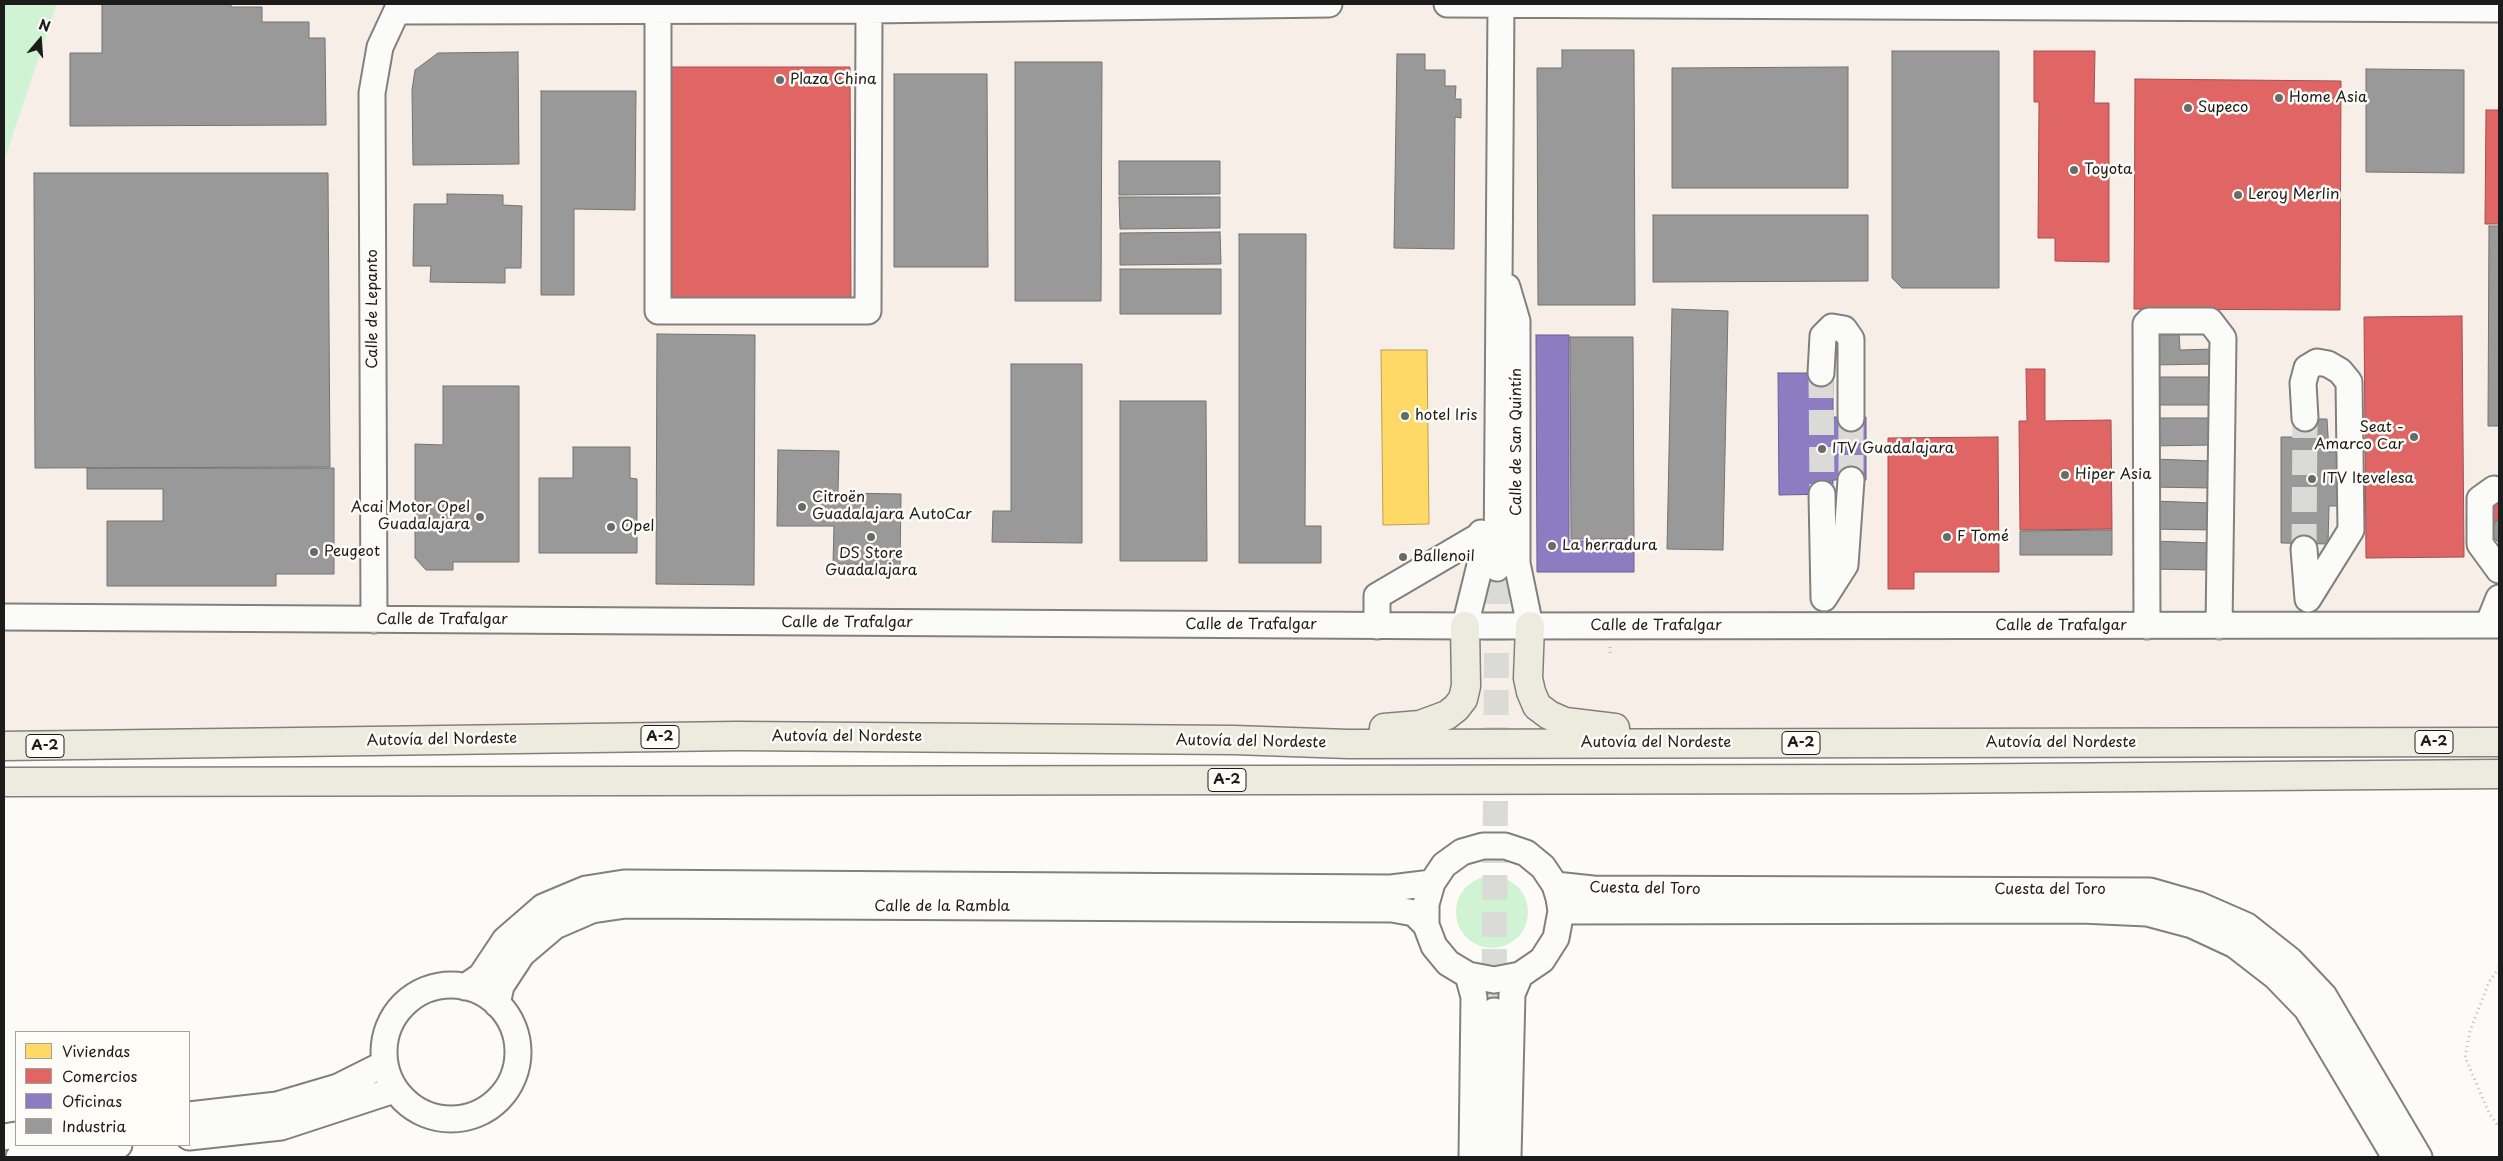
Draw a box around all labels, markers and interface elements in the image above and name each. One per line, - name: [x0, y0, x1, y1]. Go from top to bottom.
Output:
- text: N: [36, 14, 53, 37]
- north arrow: [15, 15, 65, 65]
- place label: Plaza China: [790, 71, 876, 89]
- marker: Plaza China: [774, 74, 786, 86]
- place label: Home Asia: [2289, 89, 2367, 107]
- marker: Home Asia: [2273, 92, 2285, 104]
- place label: Supeco: [2198, 99, 2248, 117]
- marker: Supeco: [2182, 102, 2194, 114]
- place label: Toyota: [2084, 161, 2132, 179]
- marker: Toyota: [2068, 164, 2080, 176]
- place label: Leroy Merlin: [2248, 186, 2339, 204]
- marker: Leroy Merlin: [2232, 189, 2244, 201]
- street label: Calle de Lepanto: [364, 249, 382, 369]
- street label: Calle de San Quintín: [1508, 368, 1526, 516]
- place label: hotel Iris: [1415, 407, 1477, 425]
- marker: hotel Iris: [1399, 410, 1411, 422]
- place label: Seat - Amarco Car: [2314, 419, 2404, 454]
- marker: Seat - Amarco Car: [2408, 431, 2420, 443]
- place label: ITV Guadalajara: [1832, 440, 1954, 458]
- marker: ITV Guadalajara: [1816, 443, 1828, 455]
- place label: Hiper Asia: [2075, 466, 2151, 484]
- marker: Hiper Asia: [2059, 469, 2071, 481]
- place label: ITV Itevelesa: [2322, 470, 2414, 488]
- marker: ITV Itevelesa: [2306, 473, 2318, 485]
- place label: Citroën Guadalajara AutoCar: [812, 489, 972, 524]
- place label: Acai Motor Opel Guadalajara: [351, 499, 470, 534]
- marker: Citroën Guadalajara AutoCar: [796, 501, 808, 513]
- marker: Acai Motor Opel Guadalajara: [474, 511, 486, 523]
- place label: Opel: [621, 518, 654, 536]
- marker: Opel: [605, 521, 617, 533]
- place label: F Tomé: [1957, 528, 2009, 546]
- marker: DS Store Guadalajara: [865, 531, 877, 543]
- marker: F Tomé: [1941, 531, 1953, 543]
- place label: La herradura: [1562, 537, 1657, 555]
- marker: La herradura: [1546, 540, 1558, 552]
- place label: Peugeot: [324, 543, 380, 561]
- place label: DS Store Guadalajara: [825, 545, 917, 580]
- marker: Peugeot: [308, 546, 320, 558]
- place label: Ballenoil: [1413, 548, 1475, 566]
- marker: Ballenoil: [1397, 551, 1409, 563]
- street label: Calle de Trafalgar: [376, 611, 508, 629]
- street label: Calle de Trafalgar: [781, 614, 913, 632]
- street label: Calle de Trafalgar: [1185, 616, 1317, 634]
- street label: Calle de Trafalgar: [1590, 617, 1722, 635]
- street label: Calle de Trafalgar: [1995, 617, 2127, 635]
- road number: A-2: [641, 726, 679, 749]
- street label: Autovía del Nordeste: [772, 728, 922, 746]
- street label: Autovía del Nordeste: [367, 730, 517, 750]
- road number: A-2: [2415, 730, 2453, 754]
- road number: A-2: [1782, 731, 1820, 754]
- street label: Autovía del Nordeste: [1176, 732, 1326, 752]
- road number: A-2: [26, 734, 64, 758]
- street label: Autovía del Nordeste: [1581, 734, 1731, 752]
- street label: Autovía del Nordeste: [1986, 734, 2136, 752]
- road number: A-2: [1208, 768, 1246, 792]
- street label: Cuesta del Toro: [1589, 879, 1701, 899]
- street label: Cuesta del Toro: [1994, 881, 2106, 899]
- street label: Calle de la Rambla: [874, 898, 1010, 916]
- legend: [15, 1031, 190, 1146]
- text: Viviendas: [62, 1039, 130, 1062]
- text: Comercios: [62, 1064, 137, 1087]
- text: Oficinas: [62, 1089, 122, 1112]
- text: Industria: [62, 1114, 126, 1137]

